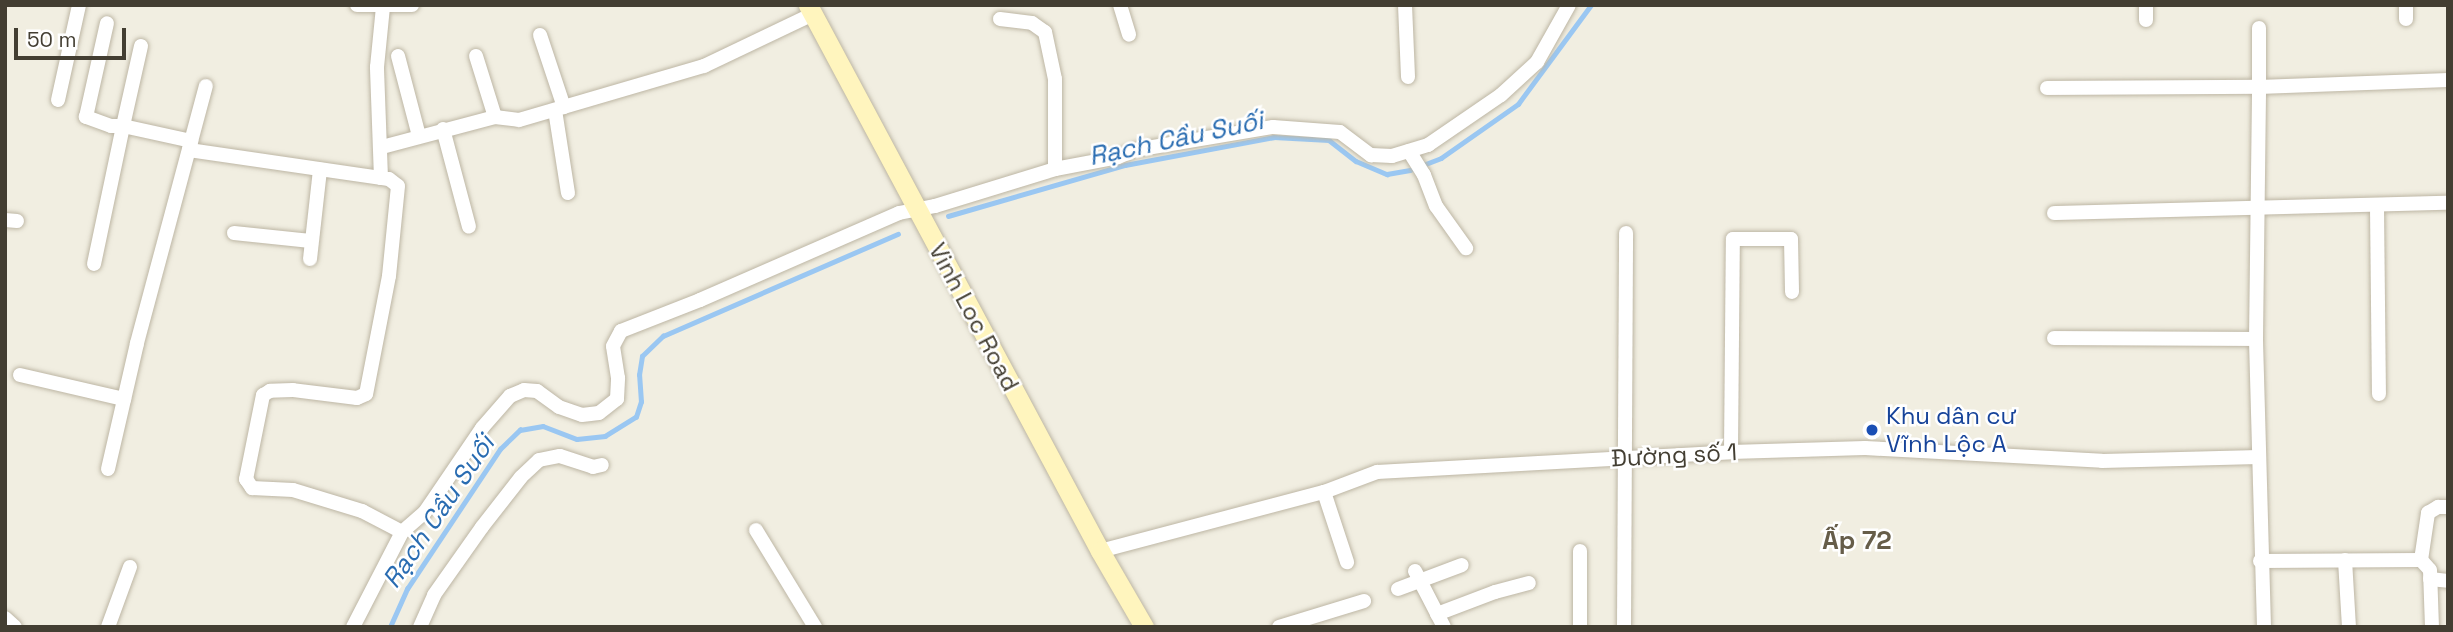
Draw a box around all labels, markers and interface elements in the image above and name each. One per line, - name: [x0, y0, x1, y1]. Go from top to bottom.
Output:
- scale bar: [18, 14, 130, 58]
- text: 50 m: [27, 26, 77, 53]
- water label: Rạch Cầu Suối: [1086, 105, 1266, 173]
- street label: Vinh Loc Road: [923, 238, 1025, 396]
- place label: Khu dân cư Vĩnh Lộc A: [1886, 402, 2016, 458]
- marker: Khu dân cư Vĩnh Lộc A: [1864, 422, 1880, 438]
- water label: Rạch Cầu Suối: [376, 430, 502, 594]
- street label: Đường số 1: [1610, 437, 1738, 473]
- district label: Ấp 72: [1822, 525, 1892, 557]

